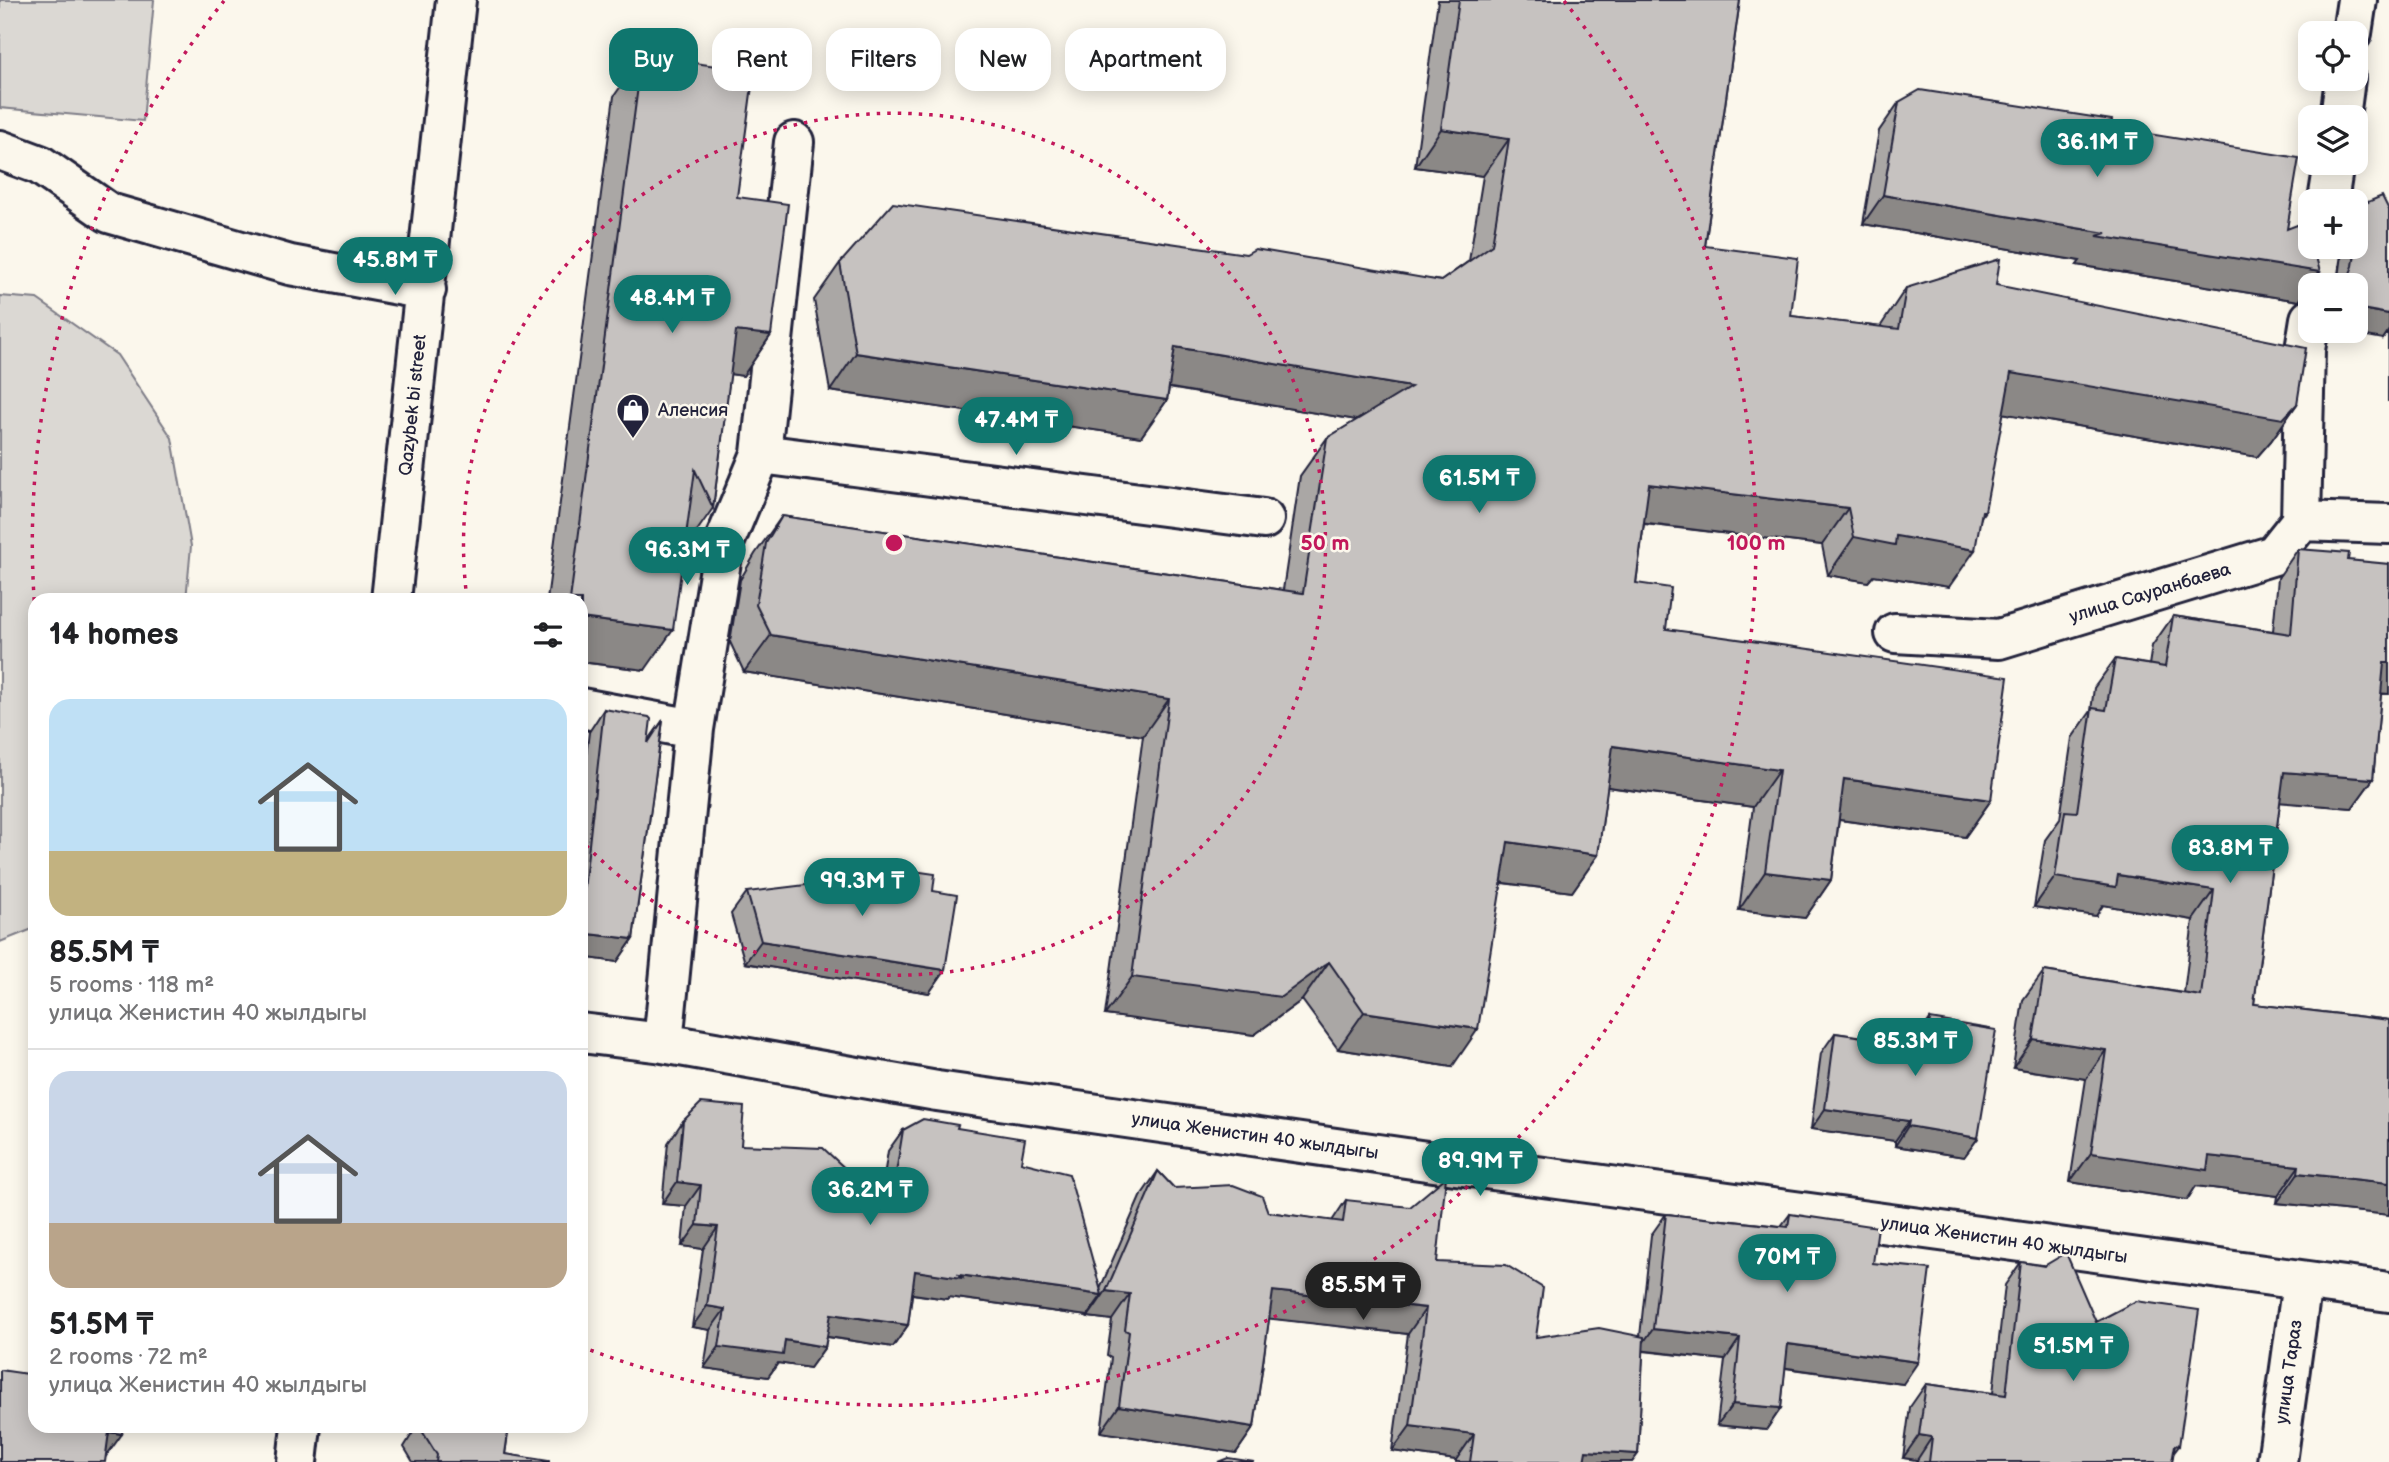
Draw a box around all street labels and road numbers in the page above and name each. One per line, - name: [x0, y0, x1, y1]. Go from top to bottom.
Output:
- street label: Qazybek bi street: [395, 333, 431, 477]
- street label: улица Сауранбаева: [2067, 558, 2233, 628]
- street label: улица Женистин 40 жылдыгы: [1130, 1108, 1380, 1164]
- street label: улица Женистин 40 жылдыгы: [1879, 1212, 2129, 1268]
- street label: улица Тараз: [2271, 1318, 2307, 1426]

